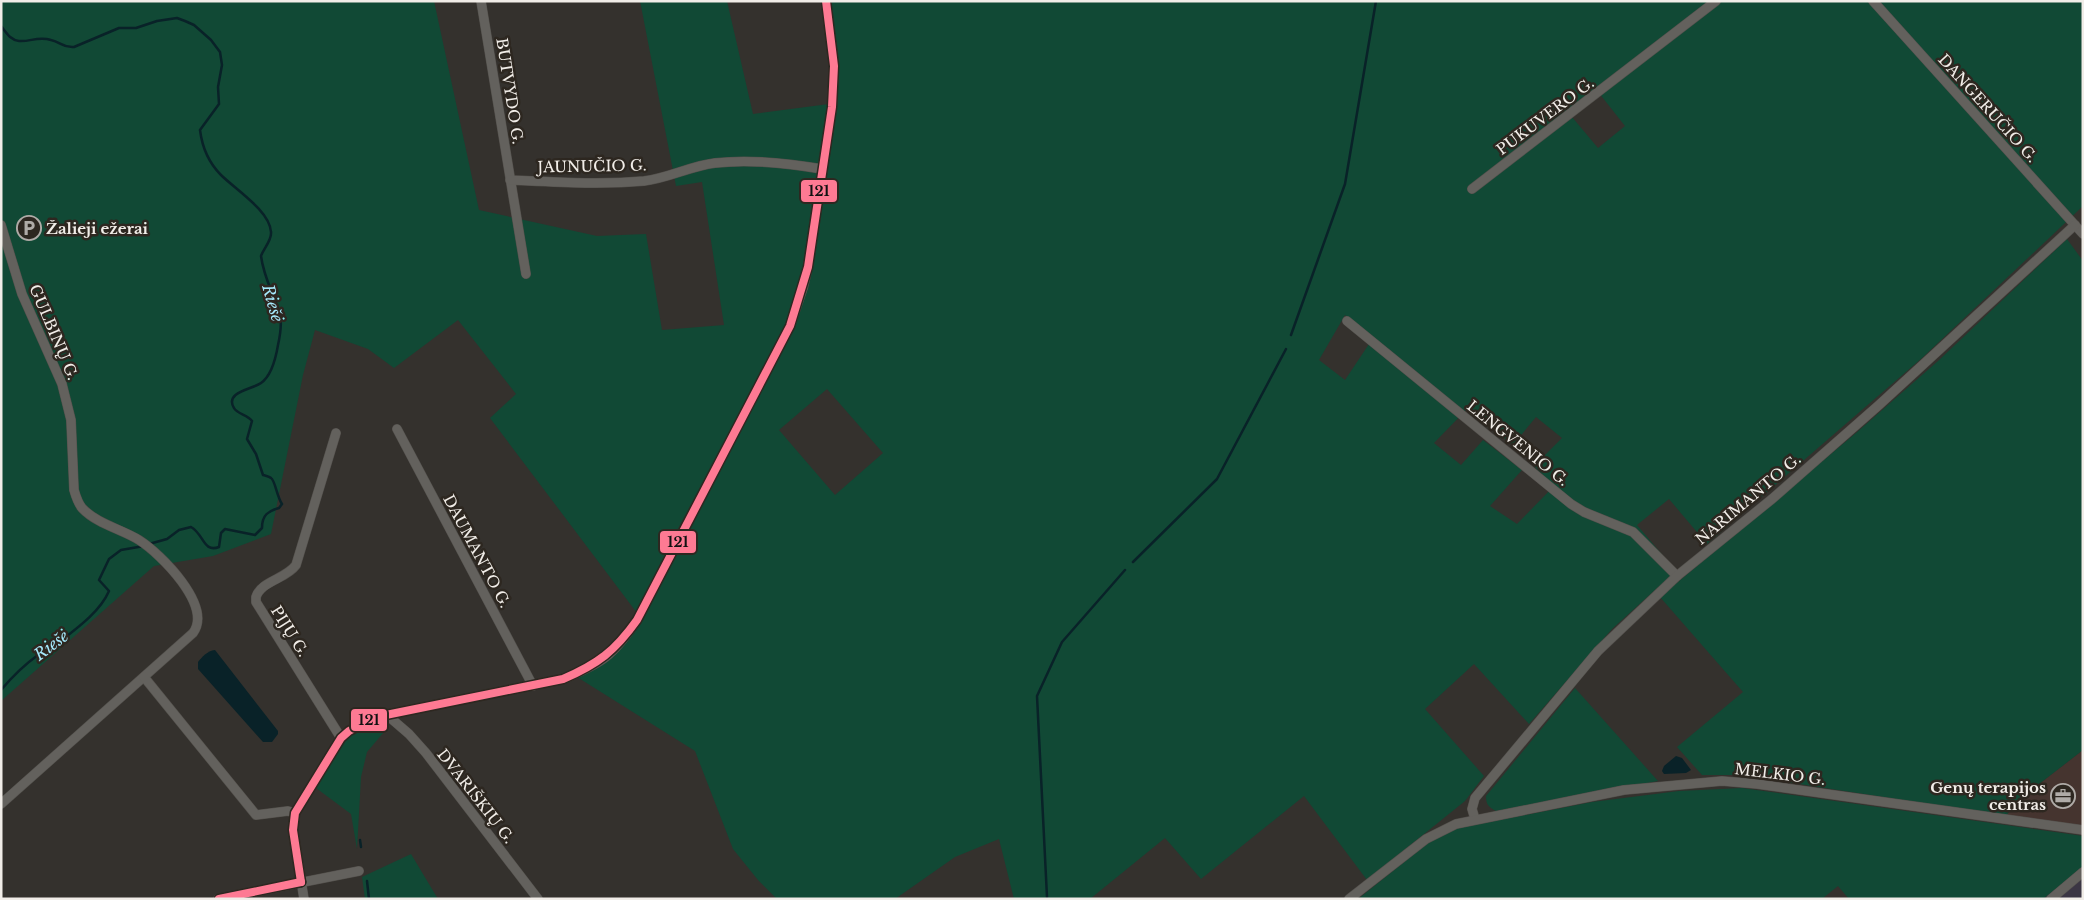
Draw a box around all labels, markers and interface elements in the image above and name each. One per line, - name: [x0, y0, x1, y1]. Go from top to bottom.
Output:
- street label: BUTVYDO G.: [492, 36, 528, 146]
- street label: DANGERUČIO G.: [1934, 50, 2042, 166]
- street label: PUKUVERO G.: [1492, 73, 1598, 159]
- street label: JAUNUČIO G.: [535, 156, 647, 176]
- line badge: 121: [800, 179, 838, 203]
- text: 121: [808, 182, 830, 200]
- parking icon: Žalieji ežerai: [16, 215, 42, 241]
- place label: Žalieji ežerai: [46, 219, 149, 238]
- street label: GULBINŲ G.: [25, 281, 83, 383]
- water label: Riešė: [258, 281, 288, 325]
- street label: LENGVENIO G.: [1463, 396, 1573, 490]
- street label: NARIMANTO G.: [1691, 449, 1805, 549]
- street label: DAUMANTO G.: [439, 491, 515, 611]
- line badge: 121: [659, 530, 697, 554]
- text: 121: [667, 533, 689, 551]
- street label: PIJŲ G.: [267, 602, 313, 660]
- water label: Riešė: [29, 625, 73, 665]
- line badge: 121: [350, 708, 388, 732]
- text: 121: [358, 711, 380, 729]
- street label: DVARIŠKIŲ G.: [433, 745, 519, 847]
- street label: MELKIO G.: [1734, 759, 1826, 789]
- place label: Genų terapijos centras: [1930, 778, 2046, 814]
- office icon: Genų terapijos centras: [2050, 783, 2076, 809]

